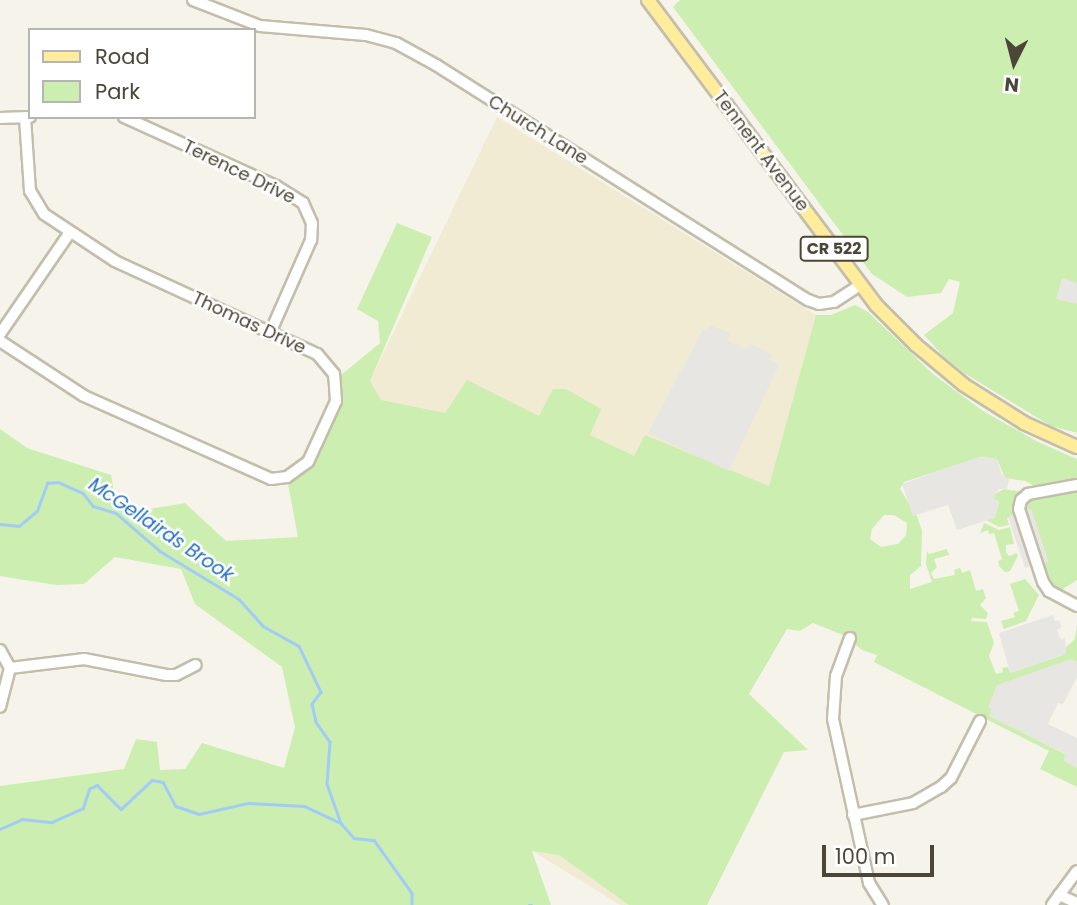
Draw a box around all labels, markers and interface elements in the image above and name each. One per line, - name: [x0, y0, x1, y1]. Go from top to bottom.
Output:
- legend: [28, 28, 256, 119]
- north arrow: [979, 28, 1049, 98]
- text: Road: [95, 42, 150, 71]
- text: N: [1003, 70, 1020, 99]
- text: Park: [95, 77, 140, 106]
- street label: Tennent Avenue: [709, 86, 813, 216]
- street label: Church Lane: [484, 91, 592, 169]
- street label: Terence Drive: [179, 135, 299, 209]
- road number: CR 522: [799, 236, 869, 262]
- street label: Thomas Drive: [189, 287, 309, 359]
- water label: McGellairds Brook: [84, 473, 238, 587]
- scale bar: [825, 832, 937, 876]
- text: 100 m: [835, 842, 895, 871]

